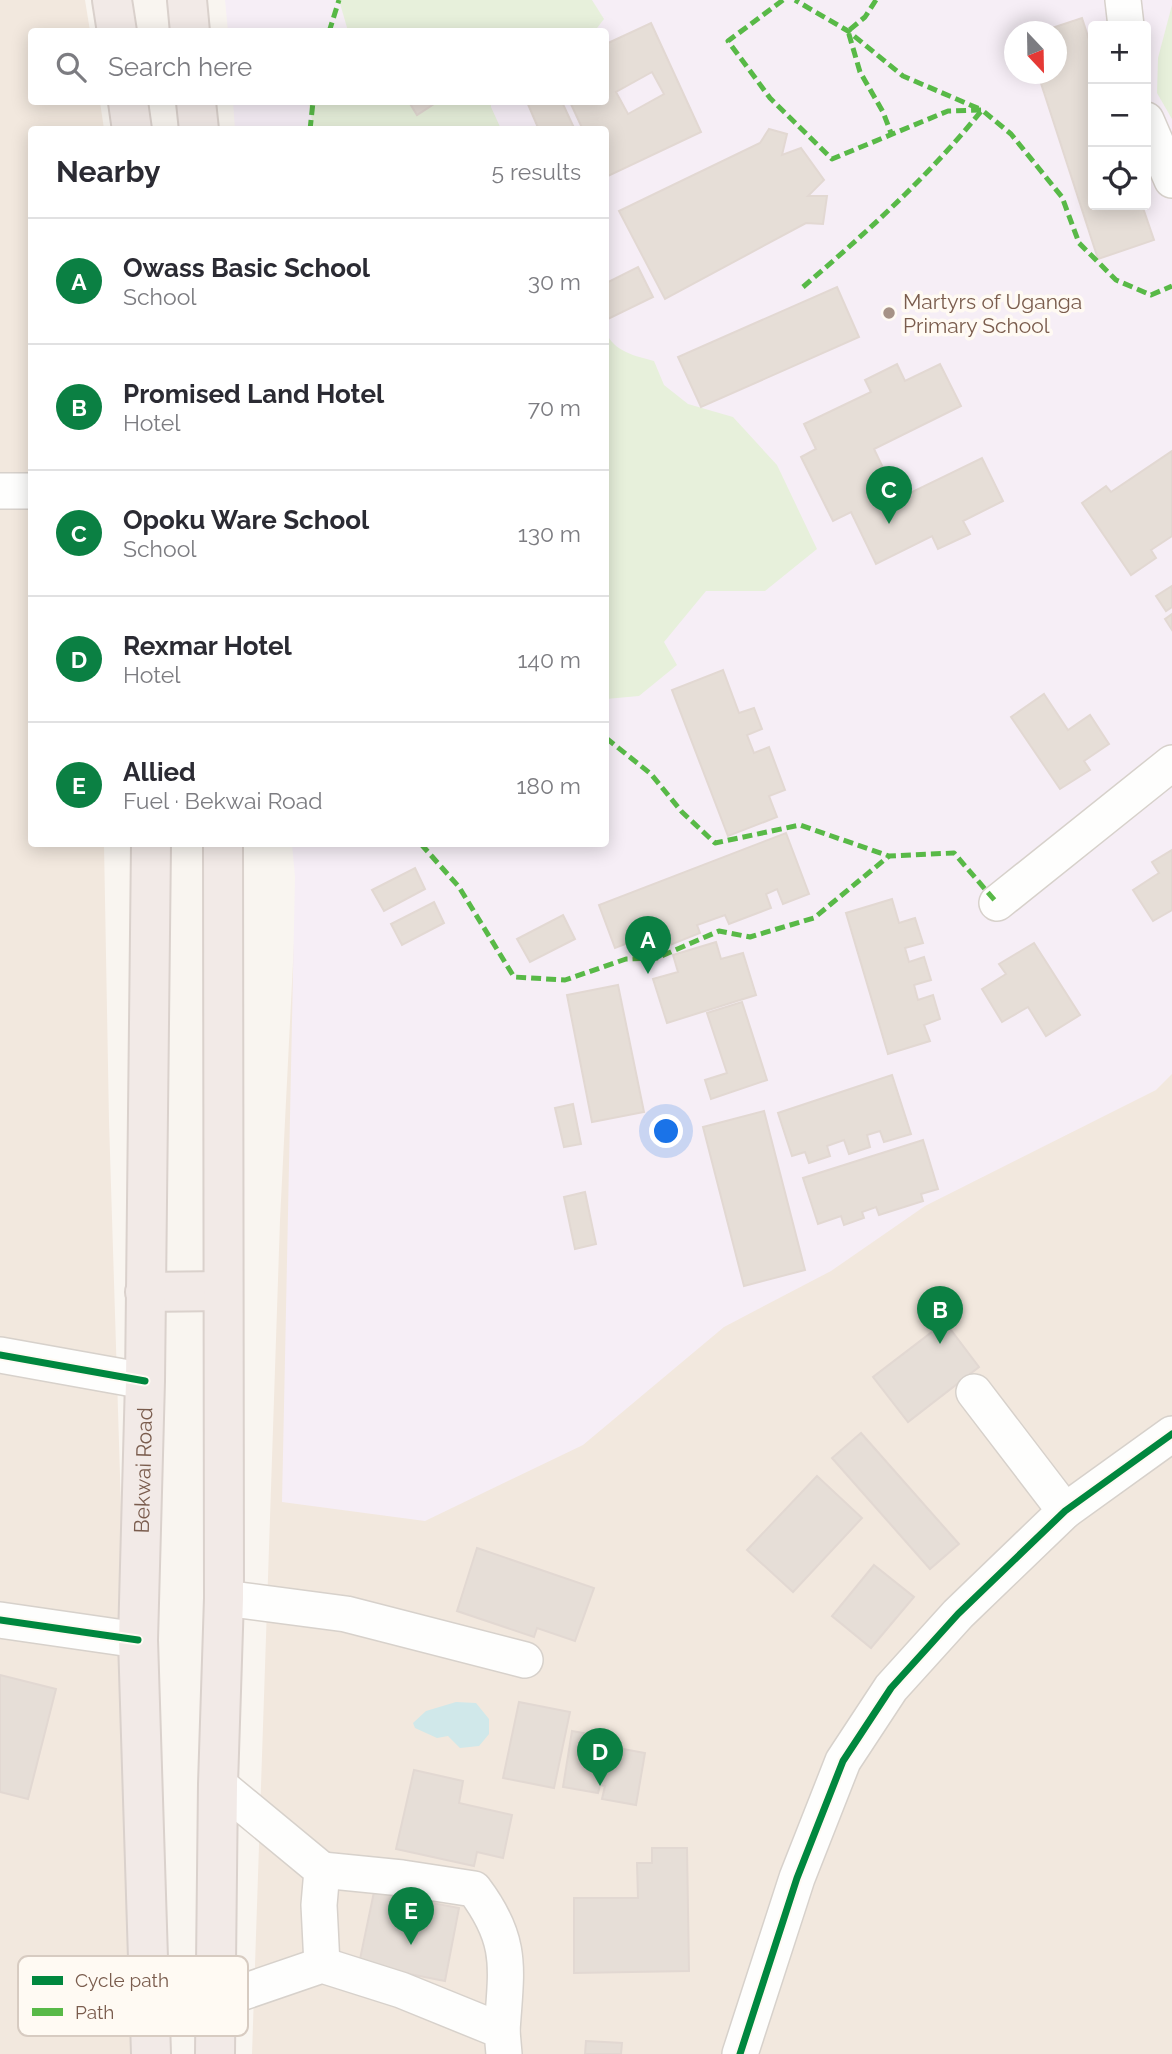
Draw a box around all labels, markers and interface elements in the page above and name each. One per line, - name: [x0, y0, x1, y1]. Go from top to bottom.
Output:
- north arrow: [1004, 21, 1067, 84]
- map controls: [1088, 21, 1151, 210]
- button: +: [1088, 21, 1151, 84]
- search box: [28, 28, 609, 105]
- icon: search: [52, 48, 90, 86]
- text: Search here: [108, 52, 252, 82]
- button: −: [1088, 84, 1151, 147]
- button: locate: [1088, 147, 1151, 210]
- text: Nearby: [56, 154, 160, 189]
- text: 5 results: [492, 158, 581, 185]
- text: Owass Basic School: [123, 253, 370, 283]
- text: A: [71, 268, 87, 295]
- text: 30 m: [528, 268, 581, 295]
- text: School: [123, 283, 197, 310]
- place label: Martyrs of Uganga Primary School: [903, 289, 1082, 338]
- marker: Martyrs of Uganga Primary School: [881, 305, 897, 321]
- text: Promised Land Hotel: [123, 379, 384, 409]
- text: B: [71, 394, 87, 421]
- text: 70 m: [528, 394, 581, 421]
- text: Hotel: [123, 409, 181, 436]
- pin: C: [866, 466, 912, 524]
- text: Opoku Ware School: [123, 505, 369, 535]
- text: C: [71, 520, 87, 547]
- text: 130 m: [518, 520, 581, 547]
- text: School: [123, 535, 197, 562]
- text: Rexmar Hotel: [123, 631, 292, 661]
- text: D: [71, 646, 87, 673]
- text: 140 m: [518, 646, 581, 673]
- text: Hotel: [123, 661, 181, 688]
- text: Allied: [123, 757, 196, 787]
- text: E: [72, 772, 86, 799]
- text: 180 m: [516, 772, 581, 799]
- text: Fuel · Bekwai Road: [123, 787, 323, 814]
- pin: A: [625, 916, 671, 974]
- your location: [649, 1114, 683, 1148]
- pin: B: [917, 1286, 963, 1344]
- street label: Bekwai Road: [128, 1407, 157, 1534]
- pin: D: [577, 1728, 623, 1786]
- pin: E: [388, 1887, 434, 1945]
- legend: [18, 1956, 248, 2036]
- text: Cycle path: [75, 1969, 169, 1991]
- text: Path: [75, 2001, 114, 2023]

